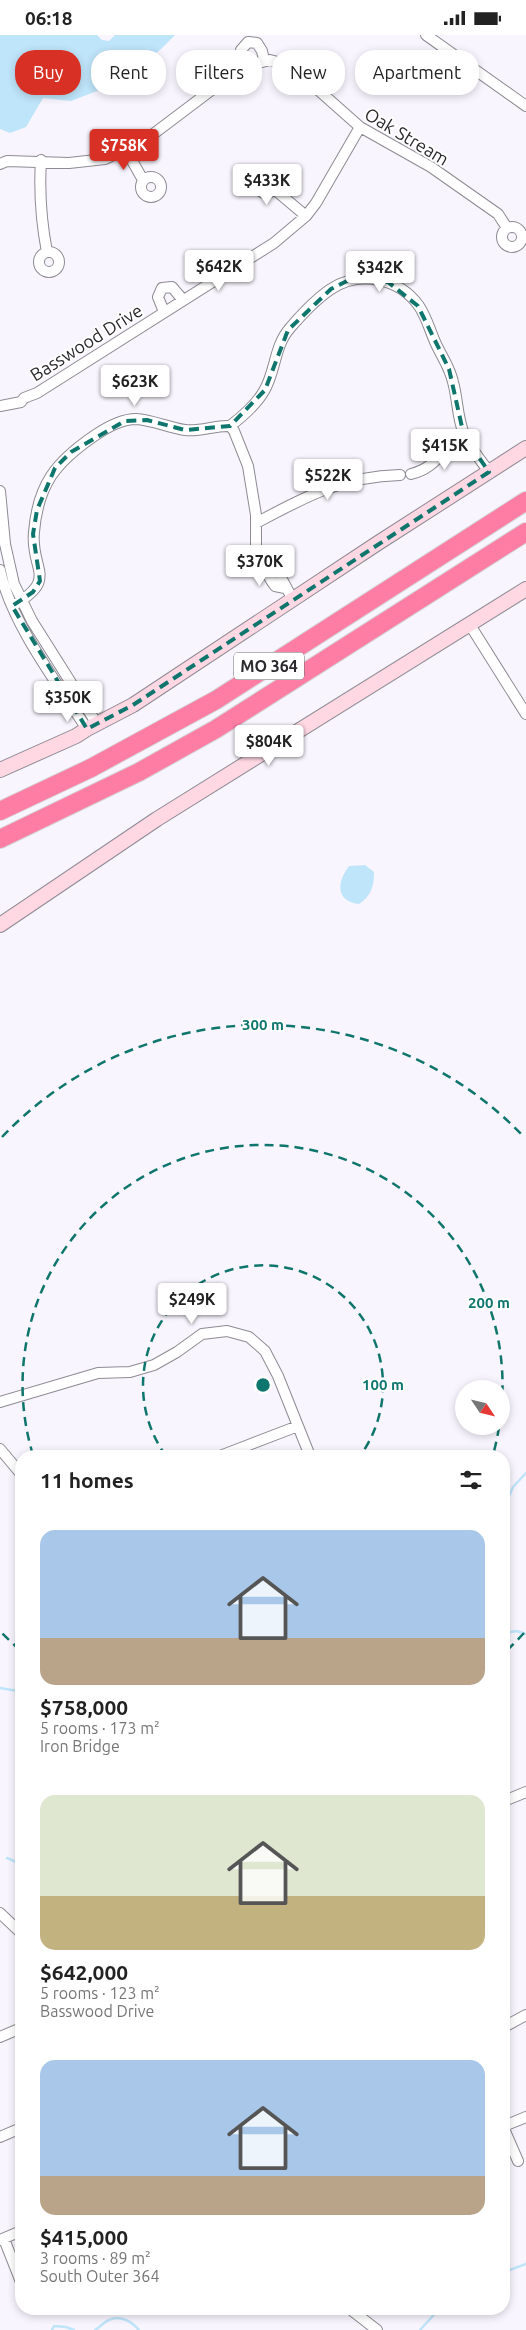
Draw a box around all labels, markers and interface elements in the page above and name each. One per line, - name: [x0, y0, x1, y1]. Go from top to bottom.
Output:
- text: 06:18: [25, 7, 73, 29]
- chip: Buy: [15, 50, 81, 95]
- chip: Rent: [91, 50, 166, 95]
- chip: Filters: [176, 50, 262, 95]
- chip: New: [272, 50, 345, 95]
- chip: Apartment: [355, 50, 479, 95]
- street label: Oak Stream: [361, 103, 453, 169]
- pin: $758K: [89, 129, 159, 171]
- text: $758K: [101, 136, 147, 154]
- pin: $433K: [232, 163, 302, 206]
- text: $433K: [244, 171, 290, 189]
- pin: $642K: [184, 249, 254, 292]
- pin: $342K: [345, 251, 415, 293]
- text: $642K: [196, 257, 242, 275]
- text: $342K: [357, 258, 403, 276]
- street label: Basswood Drive: [26, 299, 146, 385]
- pin: $623K: [100, 365, 170, 407]
- text: $623K: [112, 372, 158, 390]
- pin: $415K: [410, 429, 480, 471]
- text: $415K: [422, 436, 468, 454]
- pin: $522K: [293, 459, 363, 501]
- text: $522K: [305, 466, 351, 484]
- pin: $370K: [225, 545, 295, 587]
- text: $370K: [237, 552, 283, 570]
- road number: MO 364: [234, 653, 304, 679]
- pin: $350K: [33, 681, 103, 723]
- text: $350K: [45, 688, 91, 706]
- pin: $804K: [234, 725, 304, 767]
- text: $804K: [246, 732, 292, 750]
- text: 300 m: [242, 1016, 284, 1033]
- pin: $249K: [157, 1283, 227, 1325]
- text: $249K: [169, 1290, 215, 1308]
- text: 200 m: [468, 1294, 510, 1311]
- centre of rings: [254, 1376, 272, 1394]
- text: 100 m: [362, 1376, 404, 1393]
- north arrow: [455, 1380, 510, 1435]
- map controls: [455, 1380, 510, 1435]
- icon: filters: [457, 1466, 485, 1494]
- text: 11 homes: [40, 1468, 134, 1492]
- icon: home: [218, 1563, 308, 1653]
- text: $758,000: [40, 1695, 128, 1719]
- text: 5 rooms · 173 m²: [40, 1719, 160, 1737]
- text: Iron Bridge: [40, 1737, 120, 1755]
- icon: home: [218, 1828, 308, 1918]
- text: $642,000: [40, 1960, 128, 1984]
- text: 5 rooms · 123 m²: [40, 1984, 160, 2002]
- text: Basswood Drive: [40, 2002, 154, 2020]
- icon: home: [218, 2093, 308, 2183]
- text: $415,000: [40, 2225, 128, 2249]
- text: 3 rooms · 89 m²: [40, 2249, 151, 2267]
- text: South Outer 364: [40, 2267, 159, 2285]

